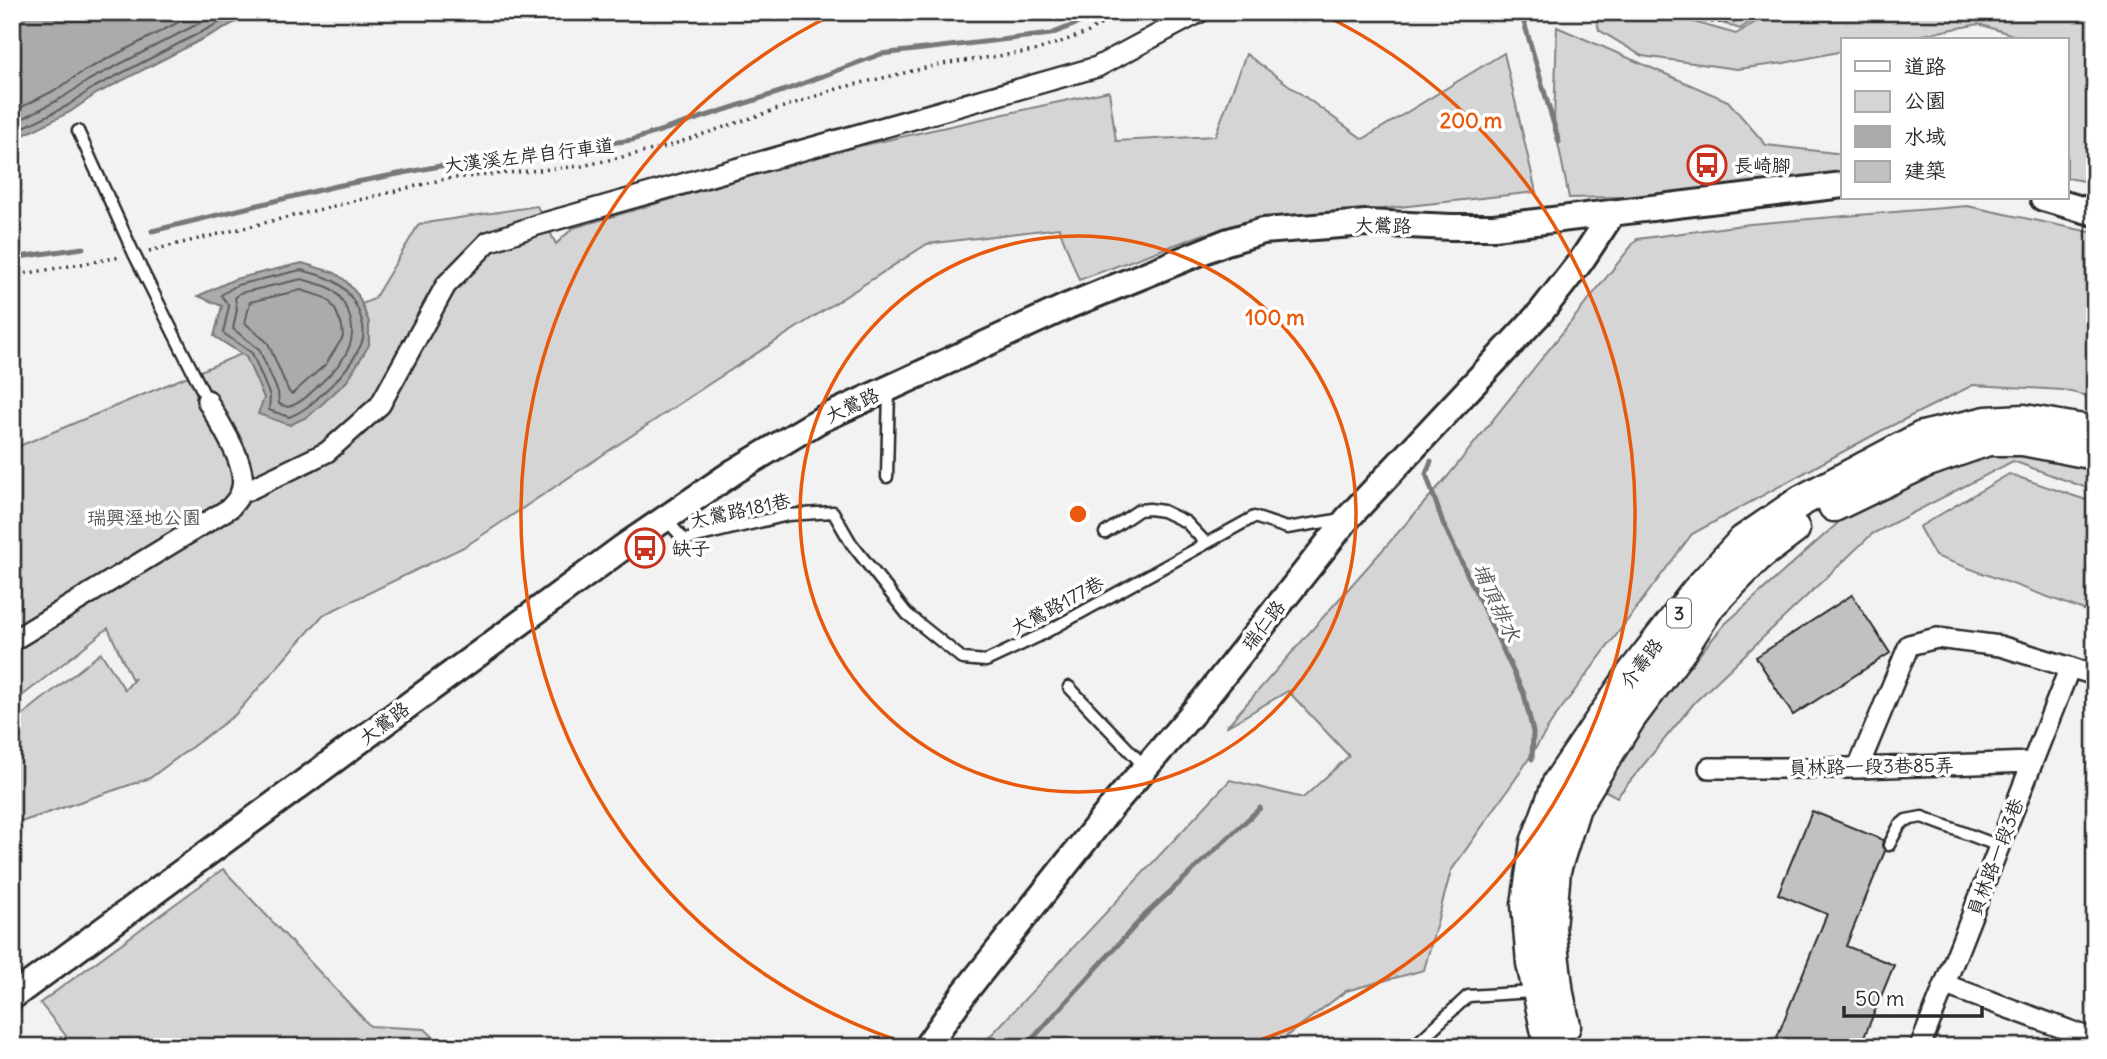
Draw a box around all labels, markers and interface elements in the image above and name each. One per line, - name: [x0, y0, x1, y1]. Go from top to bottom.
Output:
- legend: [1841, 38, 2068, 200]
- text: 道路: [1904, 53, 1946, 80]
- text: 公園: [1904, 87, 1946, 114]
- text: 200 m: [1440, 107, 1503, 134]
- text: 水域: [1904, 123, 1946, 150]
- street label: 大漢溪左岸自行車道: [443, 133, 615, 177]
- bus stop icon: 長崎腳: [1686, 144, 1728, 186]
- place label: 長崎腳: [1734, 153, 1791, 177]
- text: 建築: [1904, 157, 1946, 184]
- street label: 大鶯路: [1354, 213, 1412, 237]
- text: 100 m: [1245, 304, 1305, 331]
- street label: 大鶯路: [821, 382, 883, 428]
- street label: 大鶯路181巷: [688, 488, 792, 532]
- centre of rings: [1066, 502, 1090, 526]
- park label: 瑞興溼地公園: [87, 505, 201, 529]
- bus stop icon: 缺子: [624, 527, 666, 569]
- place label: 缺子: [672, 536, 710, 560]
- water label: 埔頂排水: [1467, 558, 1527, 647]
- street label: 大鶯路177巷: [1006, 570, 1108, 640]
- street label: 瑞仁路: [1236, 595, 1290, 655]
- road number: 3: [1667, 598, 1691, 628]
- street label: 介壽路: [1614, 633, 1668, 693]
- street label: 大鶯路: [354, 696, 414, 750]
- street label: 員林路一段3巷85弄: [1788, 753, 1954, 779]
- street label: 員林路一段3巷: [1961, 794, 2029, 920]
- scale bar: [1844, 975, 1983, 1019]
- text: 50 m: [1855, 985, 1904, 1012]

